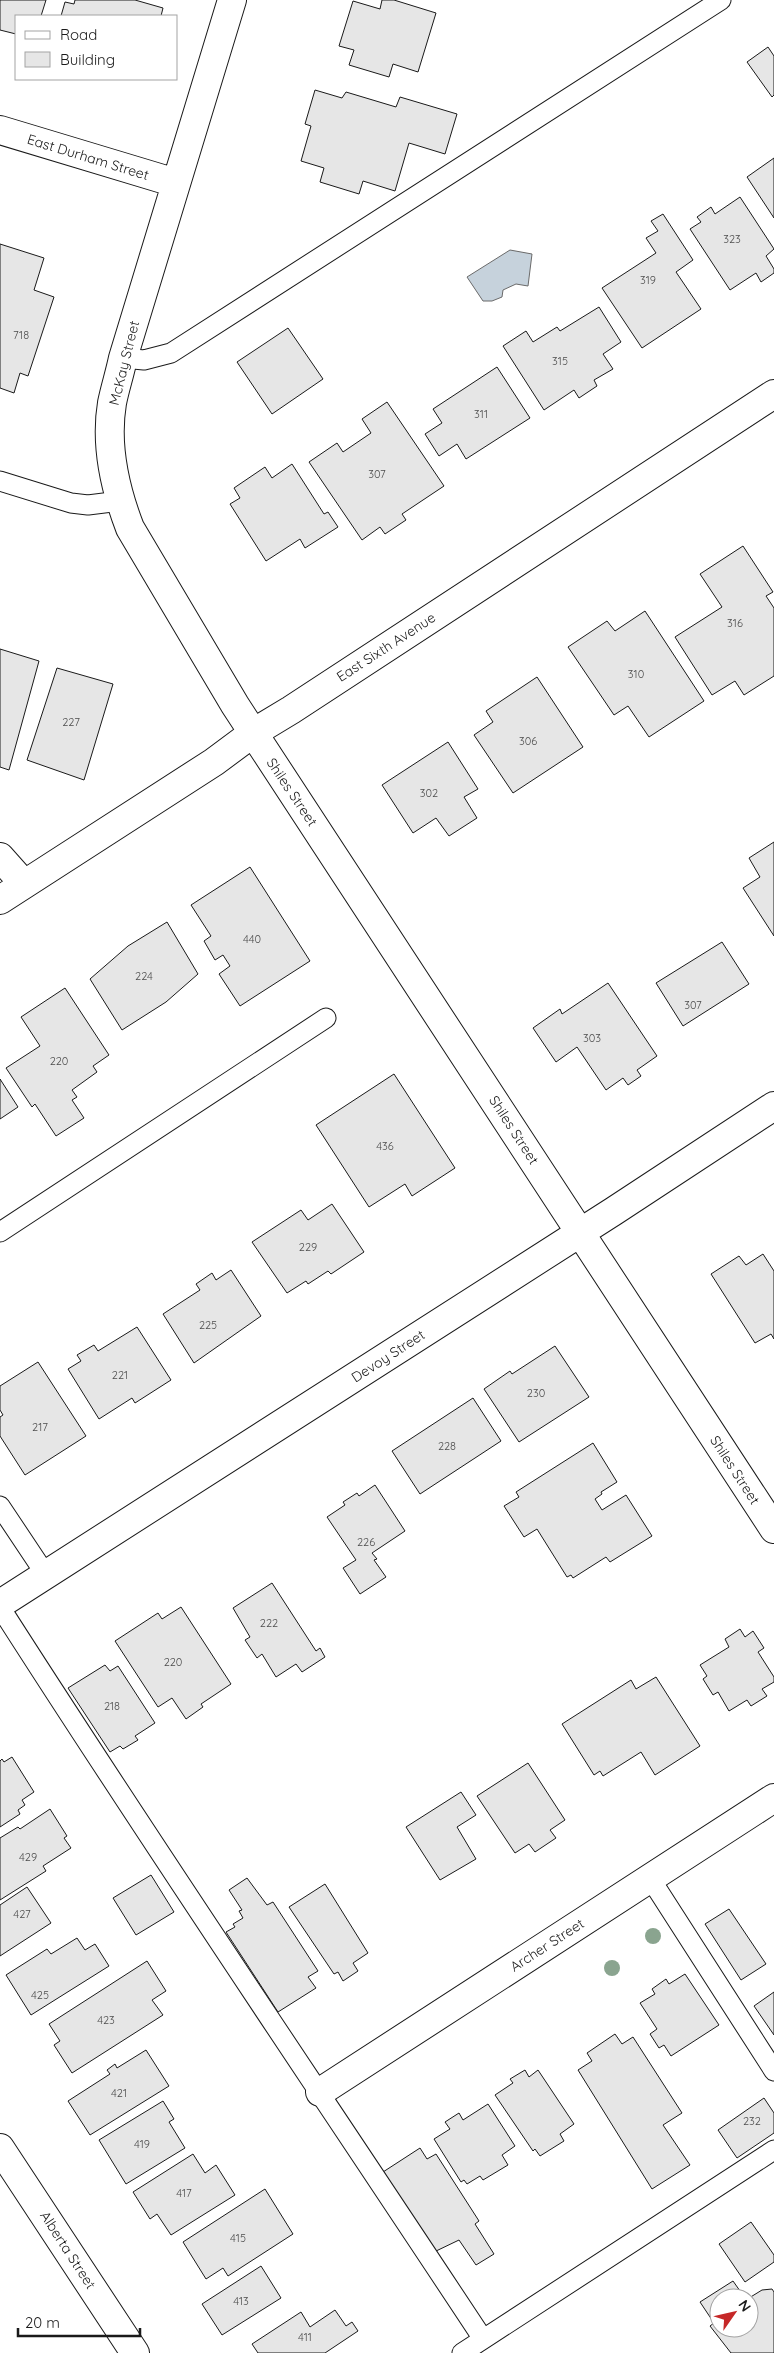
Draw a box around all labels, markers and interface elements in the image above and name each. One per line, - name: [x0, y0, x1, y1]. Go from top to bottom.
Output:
- legend: [15, 15, 178, 80]
- text: Road: [60, 25, 97, 44]
- text: Building: [60, 50, 115, 69]
- street label: East Durham Street: [25, 130, 151, 184]
- house number: 323: [723, 232, 741, 246]
- house number: 319: [640, 273, 656, 287]
- street label: McKay Street: [105, 318, 143, 407]
- house number: 718: [13, 328, 29, 342]
- house number: 315: [552, 354, 568, 368]
- house number: 311: [474, 407, 488, 421]
- house number: 307: [368, 467, 386, 481]
- street label: East Sixth Avenue: [333, 608, 439, 686]
- house number: 316: [727, 616, 743, 630]
- house number: 310: [628, 667, 644, 681]
- house number: 227: [62, 715, 80, 729]
- house number: 306: [519, 734, 537, 748]
- street label: Shiles Street: [263, 754, 322, 830]
- house number: 302: [420, 786, 438, 800]
- house number: 440: [243, 932, 261, 946]
- house number: 224: [135, 969, 153, 983]
- house number: 307: [684, 998, 702, 1012]
- house number: 303: [583, 1031, 601, 1045]
- house number: 220: [50, 1054, 68, 1068]
- street label: Shiles Street: [485, 1092, 543, 1168]
- house number: 436: [376, 1139, 394, 1153]
- house number: 229: [299, 1240, 317, 1254]
- house number: 225: [199, 1318, 217, 1332]
- street label: Devoy Street: [348, 1325, 428, 1386]
- house number: 221: [112, 1368, 128, 1382]
- house number: 230: [527, 1386, 545, 1400]
- house number: 217: [32, 1420, 48, 1434]
- street label: Shiles Street: [706, 1432, 764, 1508]
- house number: 228: [438, 1439, 456, 1453]
- house number: 226: [357, 1535, 375, 1549]
- house number: 222: [260, 1616, 278, 1630]
- house number: 220: [164, 1655, 182, 1669]
- house number: 218: [104, 1699, 120, 1713]
- house number: 429: [19, 1850, 37, 1864]
- house number: 427: [13, 1907, 31, 1921]
- street label: Archer Street: [507, 1914, 588, 1976]
- house number: 425: [31, 1988, 49, 2002]
- house number: 423: [97, 2013, 115, 2027]
- house number: 421: [111, 2086, 127, 2100]
- house number: 232: [743, 2114, 761, 2128]
- house number: 419: [134, 2137, 150, 2151]
- house number: 417: [176, 2186, 192, 2200]
- street label: Alberta Street: [36, 2208, 100, 2293]
- house number: 415: [230, 2231, 246, 2245]
- north arrow: [709, 2288, 759, 2338]
- house number: 413: [233, 2294, 249, 2308]
- text: N: [734, 2296, 755, 2315]
- scale bar: [18, 2306, 140, 2338]
- text: 20 m: [25, 2313, 60, 2332]
- house number: 411: [298, 2330, 312, 2344]

